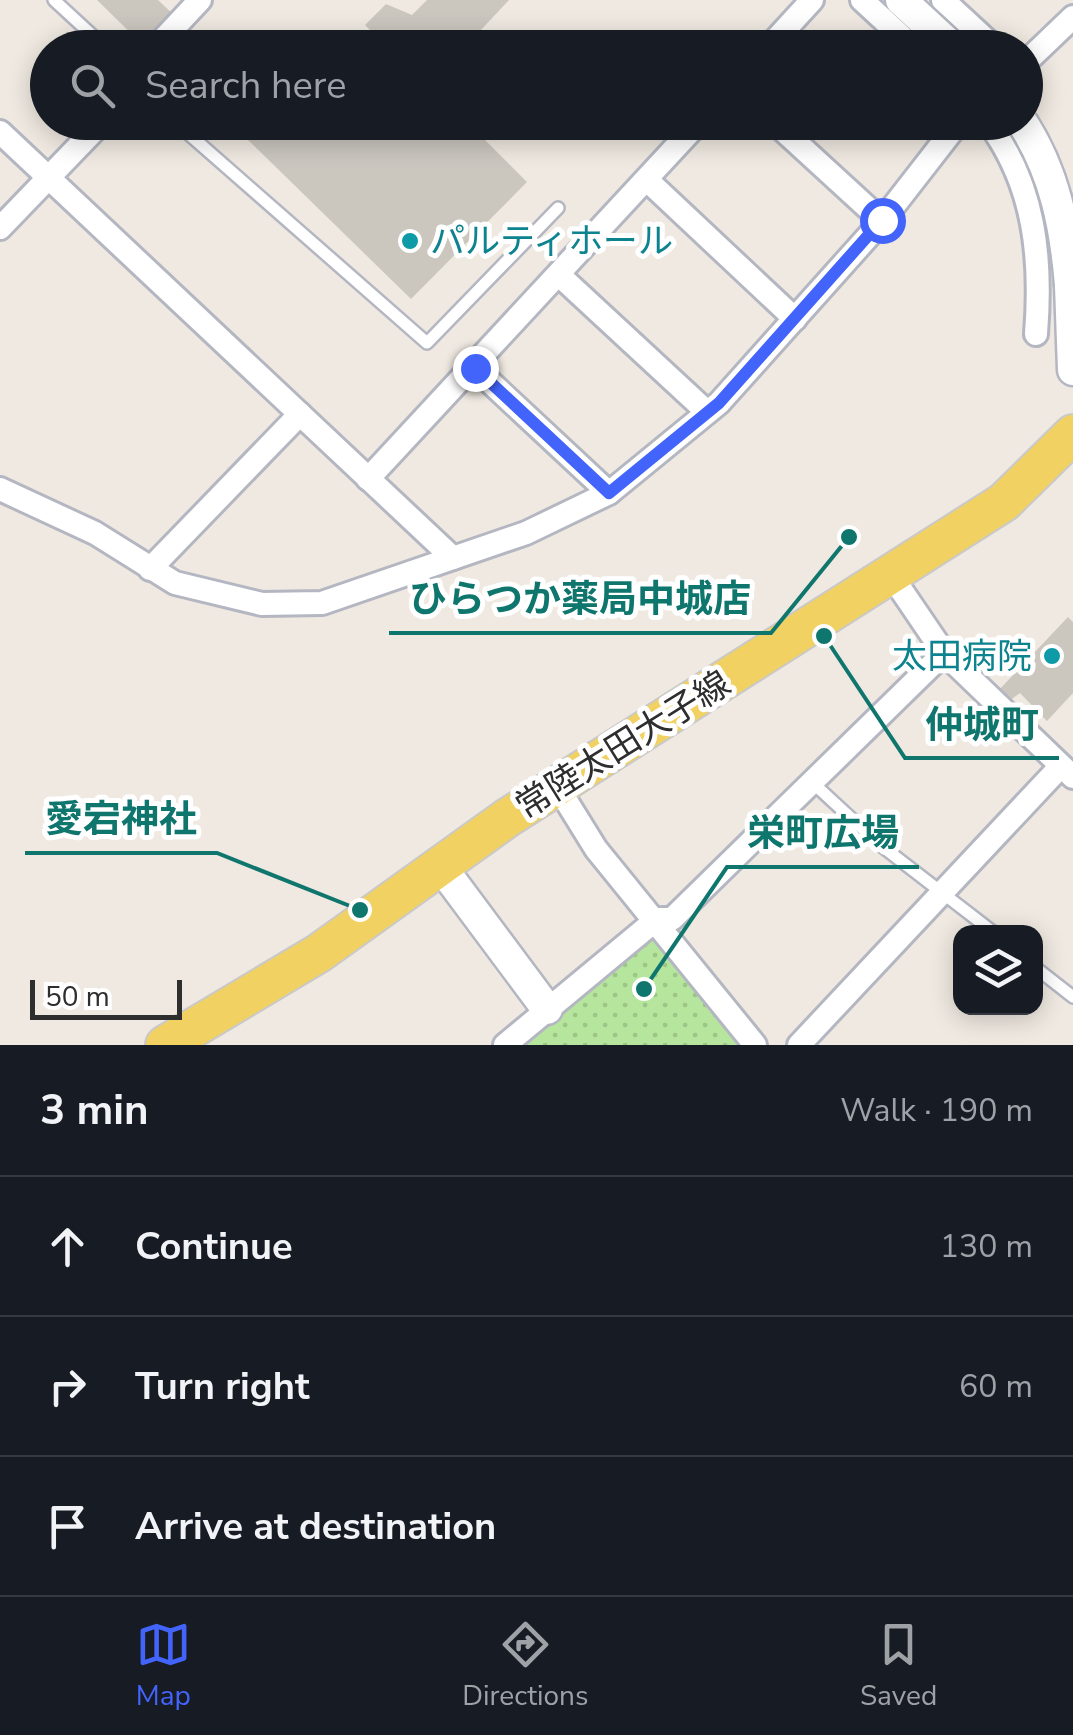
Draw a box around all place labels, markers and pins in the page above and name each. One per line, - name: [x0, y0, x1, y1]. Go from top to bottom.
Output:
- place label: パルティホール: [430, 218, 673, 265]
- marker: パルティホール: [399, 230, 421, 252]
- callout: ひらつか薬局中城店: [389, 565, 771, 633]
- place label: 太田病院: [892, 633, 1032, 680]
- marker: 太田病院: [1041, 645, 1063, 667]
- callout: 仲城町: [905, 690, 1059, 758]
- callout: 愛宕神社: [25, 785, 217, 853]
- callout: 栄町広場: [727, 799, 919, 867]

